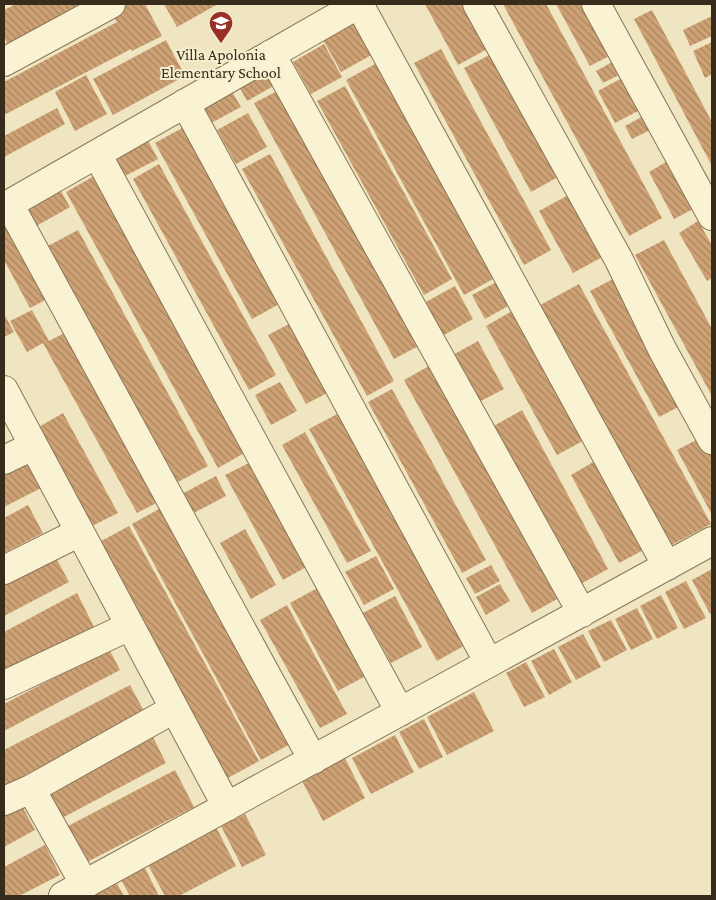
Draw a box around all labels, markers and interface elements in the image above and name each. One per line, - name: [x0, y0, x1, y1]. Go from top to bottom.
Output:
- school or university icon: Villa Apolonia Elementary School: [208, 10, 234, 44]
- place label: Villa Apolonia Elementary School: [161, 46, 281, 82]

